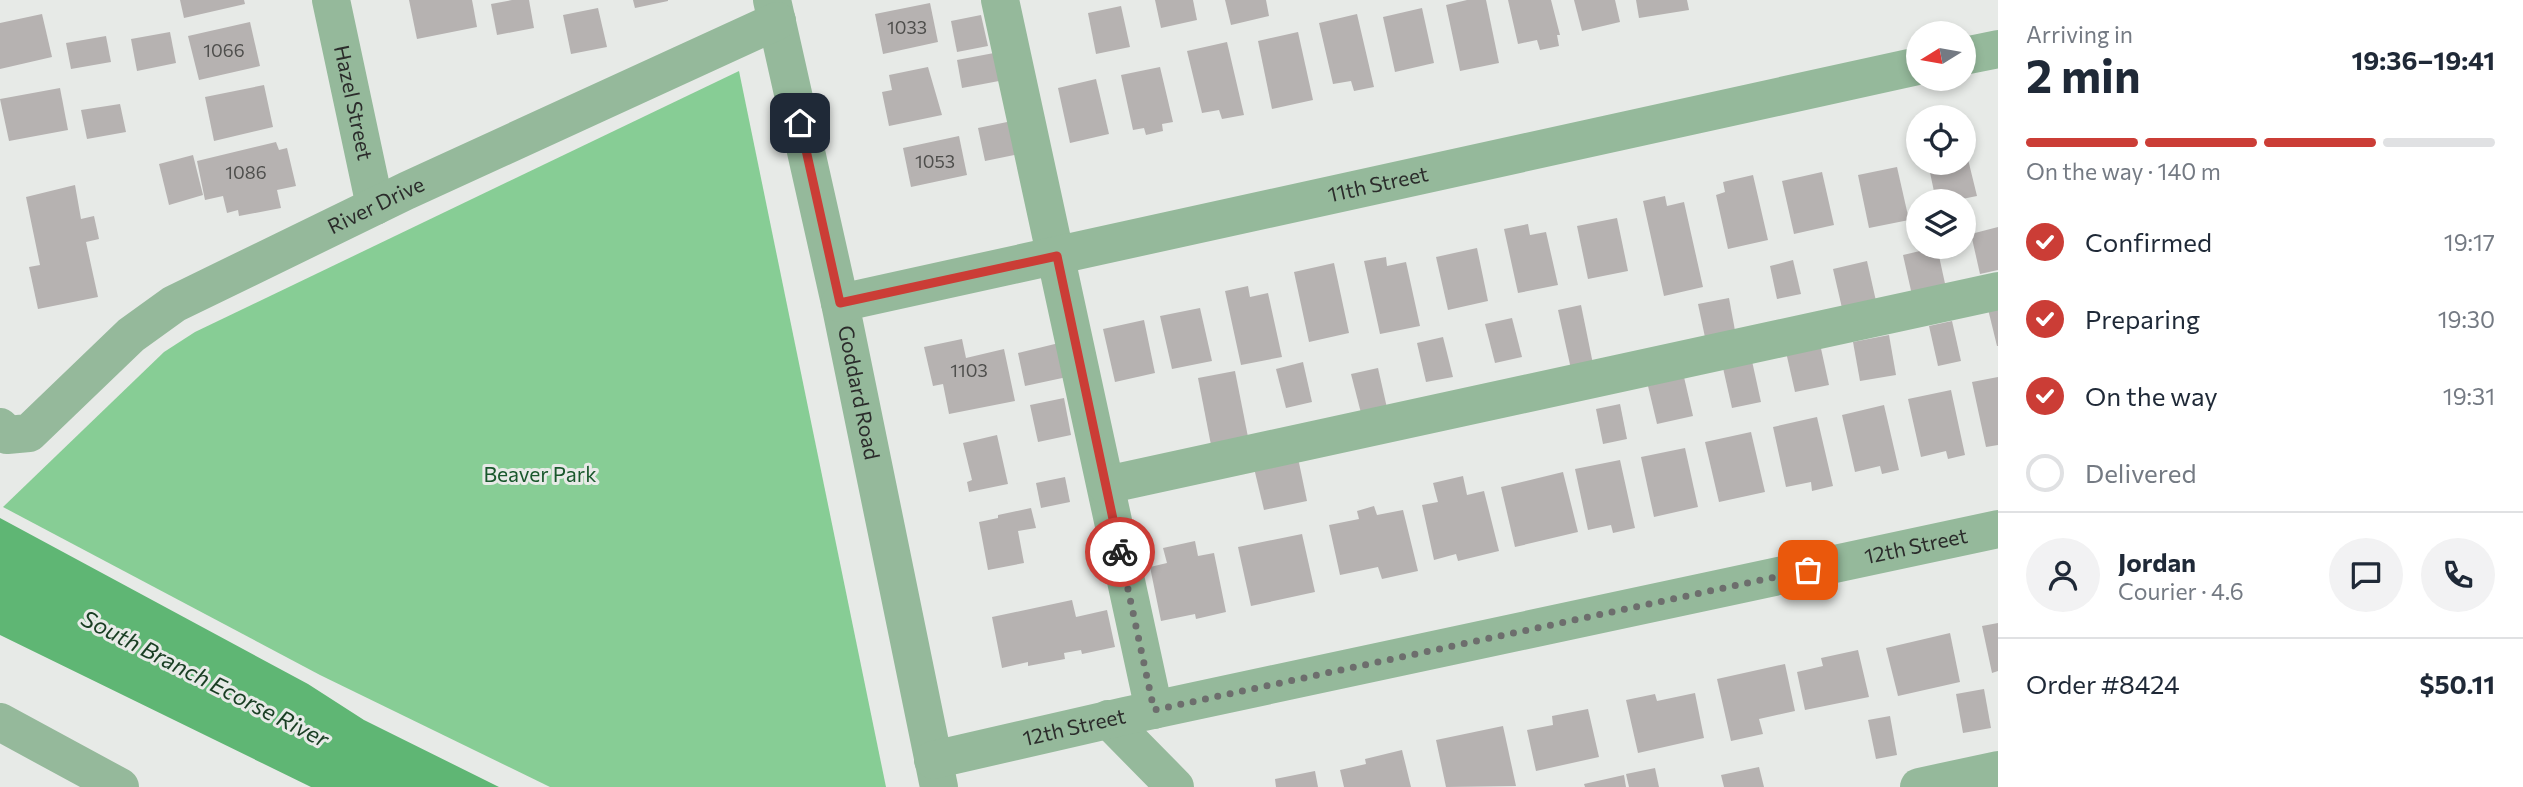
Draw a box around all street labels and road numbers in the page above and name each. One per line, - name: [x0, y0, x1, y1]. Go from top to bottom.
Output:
- street label: Hazel Street: [330, 43, 379, 162]
- street label: 11th Street: [1325, 160, 1430, 206]
- street label: River Drive: [323, 170, 428, 238]
- street label: Goddard Road: [834, 323, 886, 462]
- street label: 12th Street: [1862, 522, 1970, 568]
- street label: 12th Street: [1020, 702, 1128, 750]

